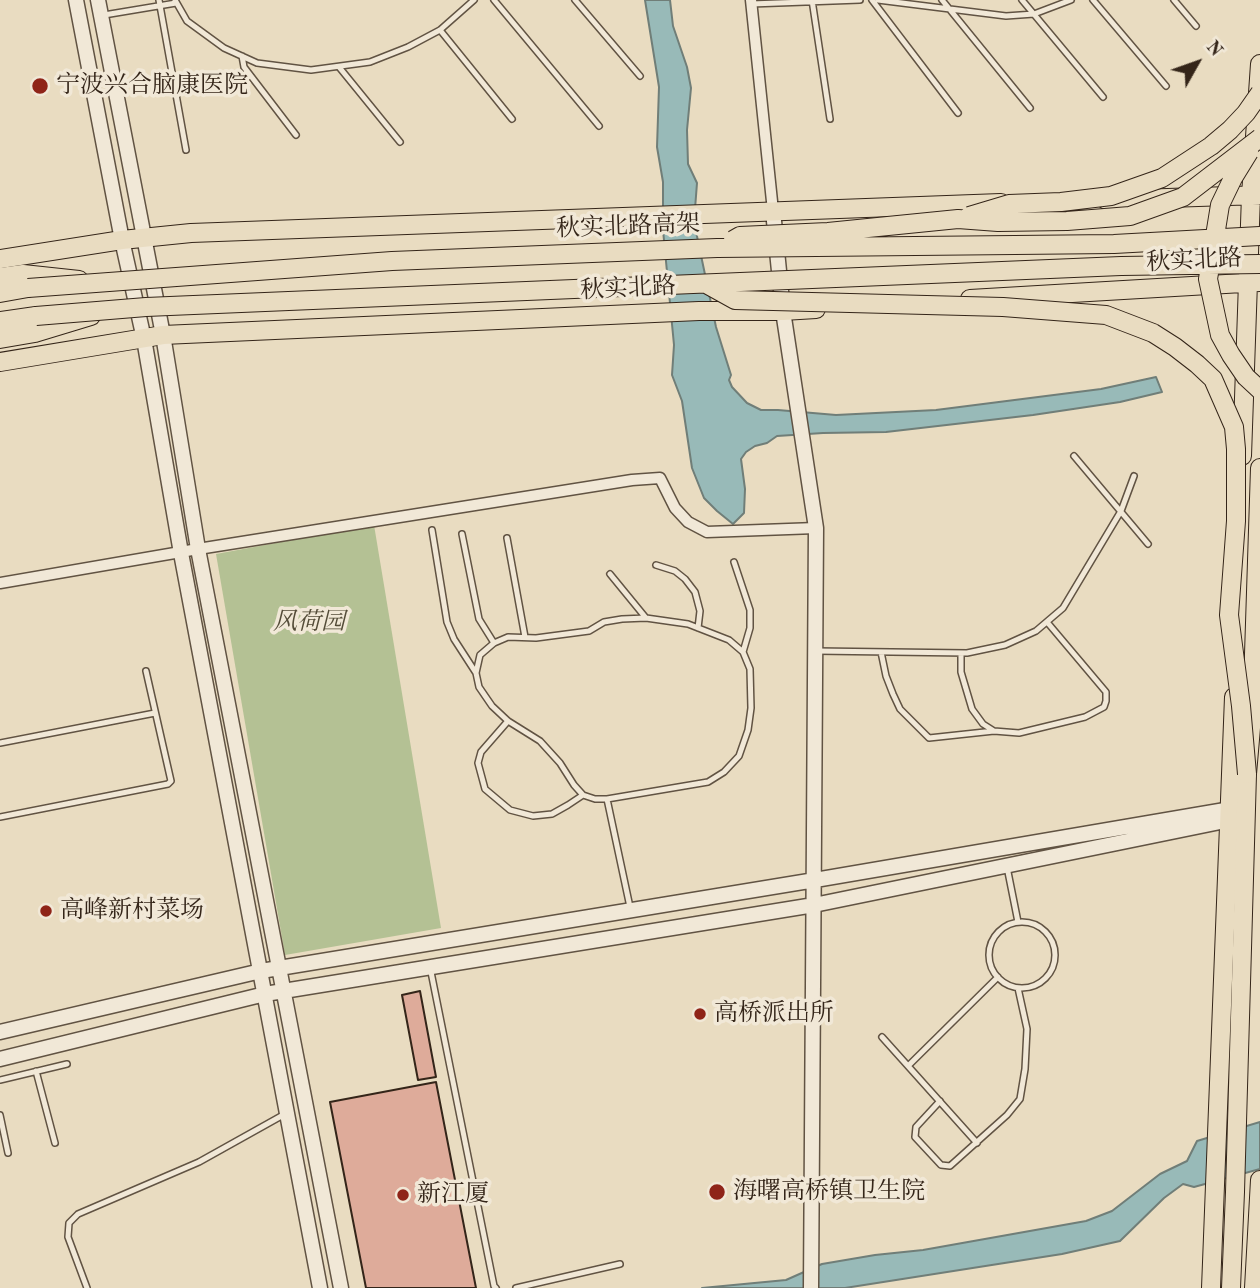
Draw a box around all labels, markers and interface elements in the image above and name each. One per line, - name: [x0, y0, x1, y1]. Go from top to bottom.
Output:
- north arrow: [1162, 28, 1232, 98]
- text: N: [1202, 38, 1225, 61]
- place label: 宁波兴合脑康医院: [56, 72, 248, 100]
- marker: 宁波兴合脑康医院: [30, 76, 50, 96]
- street label: 秋实北路高架: [556, 210, 700, 244]
- street label: 秋实北路: [1145, 244, 1243, 278]
- street label: 秋实北路: [579, 272, 677, 306]
- park label: 风荷园: [273, 609, 345, 637]
- place label: 高峰新村菜场: [60, 897, 204, 925]
- marker: 高峰新村菜场: [38, 903, 54, 919]
- place label: 高桥派出所: [714, 1000, 834, 1028]
- marker: 高桥派出所: [692, 1006, 708, 1022]
- place label: 海曙高桥镇卫生院: [733, 1178, 925, 1206]
- place label: 新江厦: [417, 1181, 489, 1209]
- marker: 海曙高桥镇卫生院: [707, 1182, 727, 1202]
- marker: 新江厦: [395, 1187, 411, 1203]

